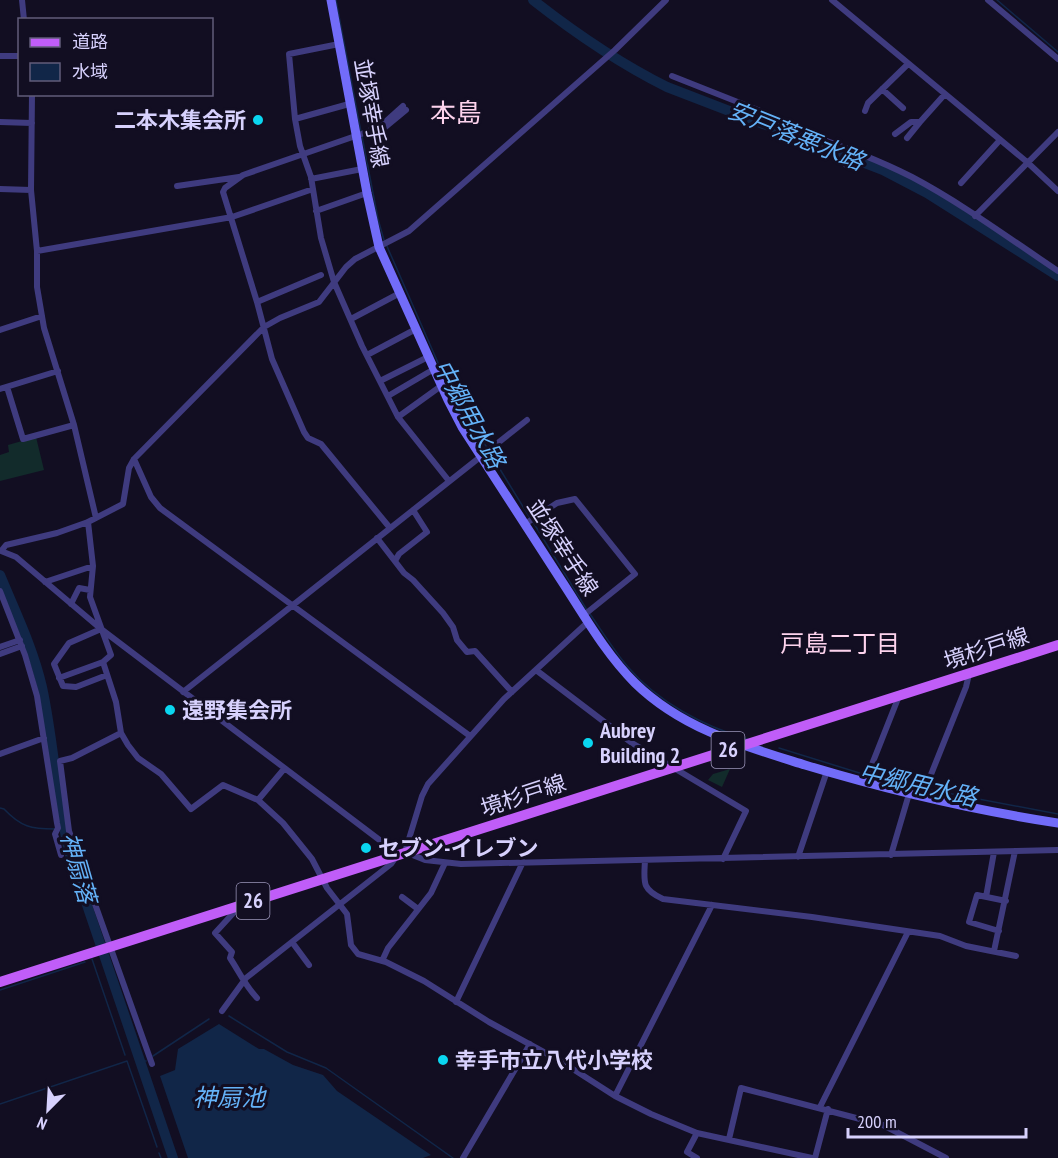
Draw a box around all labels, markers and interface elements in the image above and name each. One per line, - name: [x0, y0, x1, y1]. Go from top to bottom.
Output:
- legend: [18, 18, 213, 96]
- text: 道路: [72, 30, 108, 53]
- street label: 並塚幸手線: [349, 56, 395, 170]
- text: 水域: [72, 60, 108, 83]
- water label: 安戸落悪水路: [724, 94, 871, 178]
- district label: 本島: [430, 96, 482, 129]
- place label: 二本木集会所: [114, 106, 246, 134]
- marker: 二本木集会所: [251, 113, 265, 127]
- water label: 中郷用水路: [427, 354, 513, 475]
- street label: 並塚幸手線: [521, 493, 605, 601]
- street label: 境杉戸線: [940, 621, 1032, 675]
- district label: 戸島二丁目: [780, 628, 900, 659]
- place label: 遠野集会所: [182, 696, 292, 724]
- marker: 遠野集会所: [163, 703, 177, 717]
- place label: Aubrey Building 2: [599, 716, 680, 769]
- road number: 26: [712, 732, 744, 768]
- marker: Aubrey Building 2: [581, 736, 595, 750]
- water label: 中郷用水路: [856, 756, 982, 814]
- street label: 境杉戸線: [477, 768, 569, 822]
- water label: 神扇落: [54, 829, 104, 911]
- place label: セブン-イレブン: [378, 834, 539, 862]
- marker: セブン-イレブン: [359, 841, 373, 855]
- road number: 26: [236, 883, 270, 919]
- place label: 幸手市立八代小学校: [455, 1046, 653, 1074]
- marker: 幸手市立八代小学校: [436, 1053, 450, 1067]
- north arrow: [18, 1080, 78, 1140]
- water label: 神扇池: [193, 1082, 267, 1113]
- scale bar: [848, 1101, 1026, 1139]
- text: 200 m: [857, 1110, 897, 1133]
- text: N: [34, 1113, 50, 1135]

